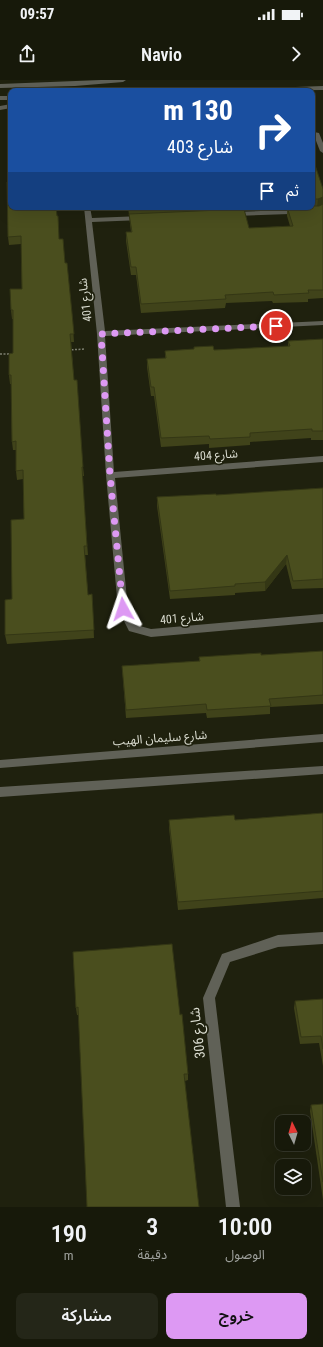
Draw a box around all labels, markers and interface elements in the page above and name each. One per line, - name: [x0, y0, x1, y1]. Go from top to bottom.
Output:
- text: 09:57: [20, 5, 54, 23]
- icon: share: [16, 43, 38, 65]
- icon: forward: [285, 43, 307, 65]
- text: Navio: [141, 44, 182, 65]
- text: 130 m: [163, 94, 233, 127]
- icon: right: [247, 104, 299, 156]
- text: شارع 403: [167, 136, 233, 157]
- icon: arrive: [256, 180, 278, 202]
- text: ثم: [286, 182, 299, 200]
- street label: شارع 401: [75, 277, 97, 323]
- pin: [259, 309, 293, 343]
- icon: arrive: [265, 315, 287, 337]
- street label: شارع 404: [194, 446, 239, 466]
- position arrow: [102, 588, 144, 630]
- street label: شارع 401: [160, 609, 205, 629]
- street label: شارع سليمان الهيب: [112, 728, 208, 750]
- street label: شارع 306: [186, 1006, 211, 1059]
- north arrow: [275, 1115, 311, 1151]
- map controls: [275, 1115, 311, 1195]
- button: layers: [275, 1159, 311, 1195]
- text: 3: [146, 1213, 158, 1241]
- text: 10:00: [218, 1213, 272, 1241]
- text: 190: [51, 1220, 87, 1248]
- text: دقيقة: [138, 1247, 167, 1262]
- text: الوصول: [225, 1247, 265, 1262]
- text: m: [64, 1248, 74, 1263]
- button: مشاركة: [16, 1293, 158, 1339]
- button: خروج: [166, 1293, 307, 1339]

